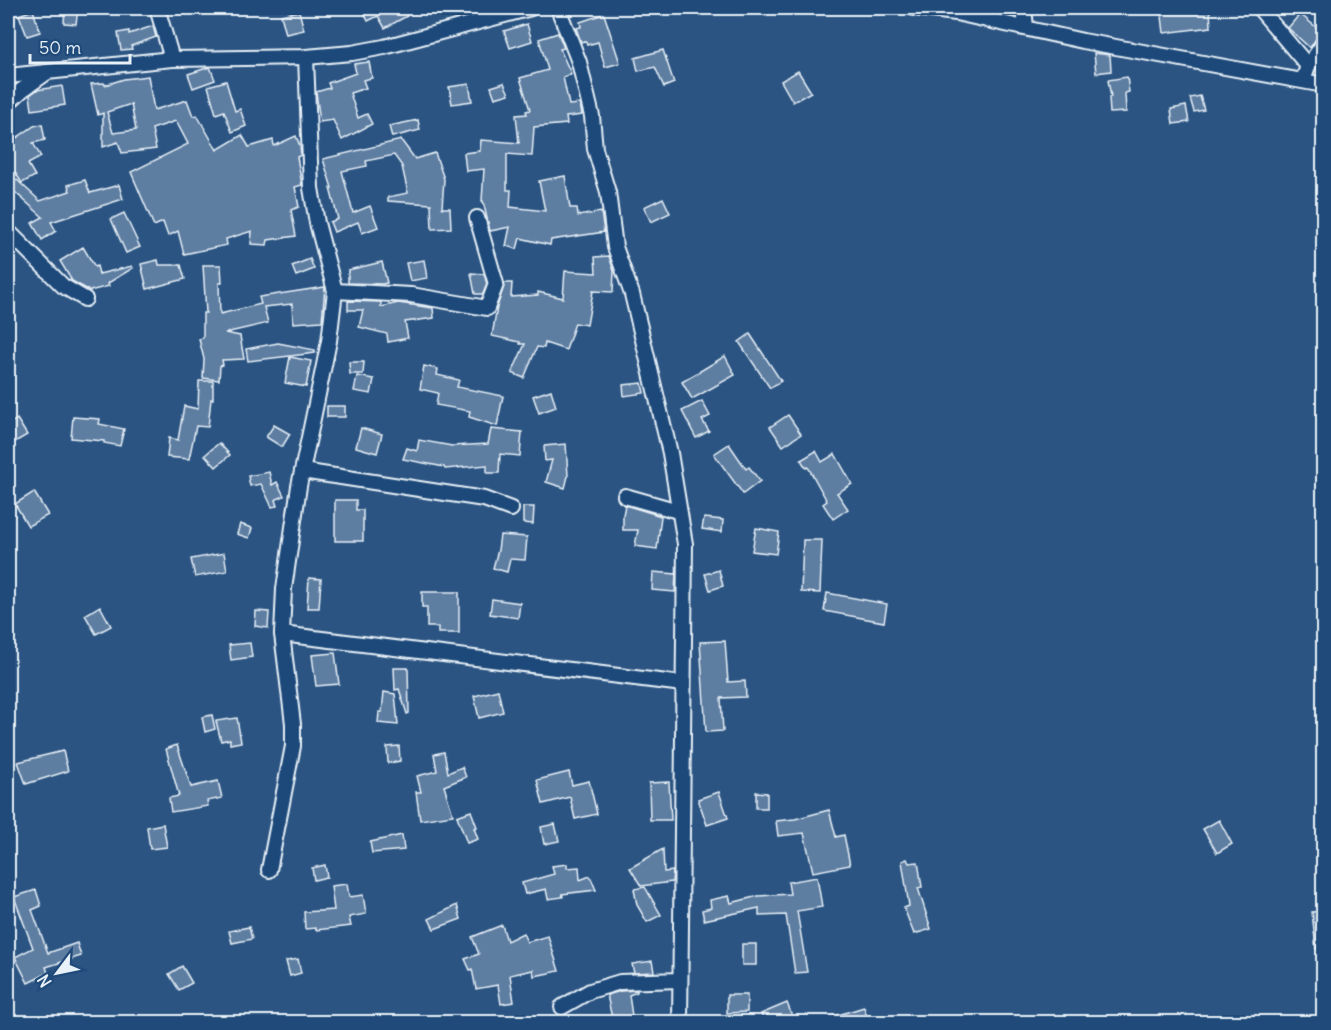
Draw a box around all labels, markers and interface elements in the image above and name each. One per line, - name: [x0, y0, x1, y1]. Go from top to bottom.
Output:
- scale bar: [30, 27, 130, 65]
- text: 50 m: [39, 36, 81, 59]
- north arrow: [27, 943, 87, 1003]
- text: N: [33, 971, 56, 991]

